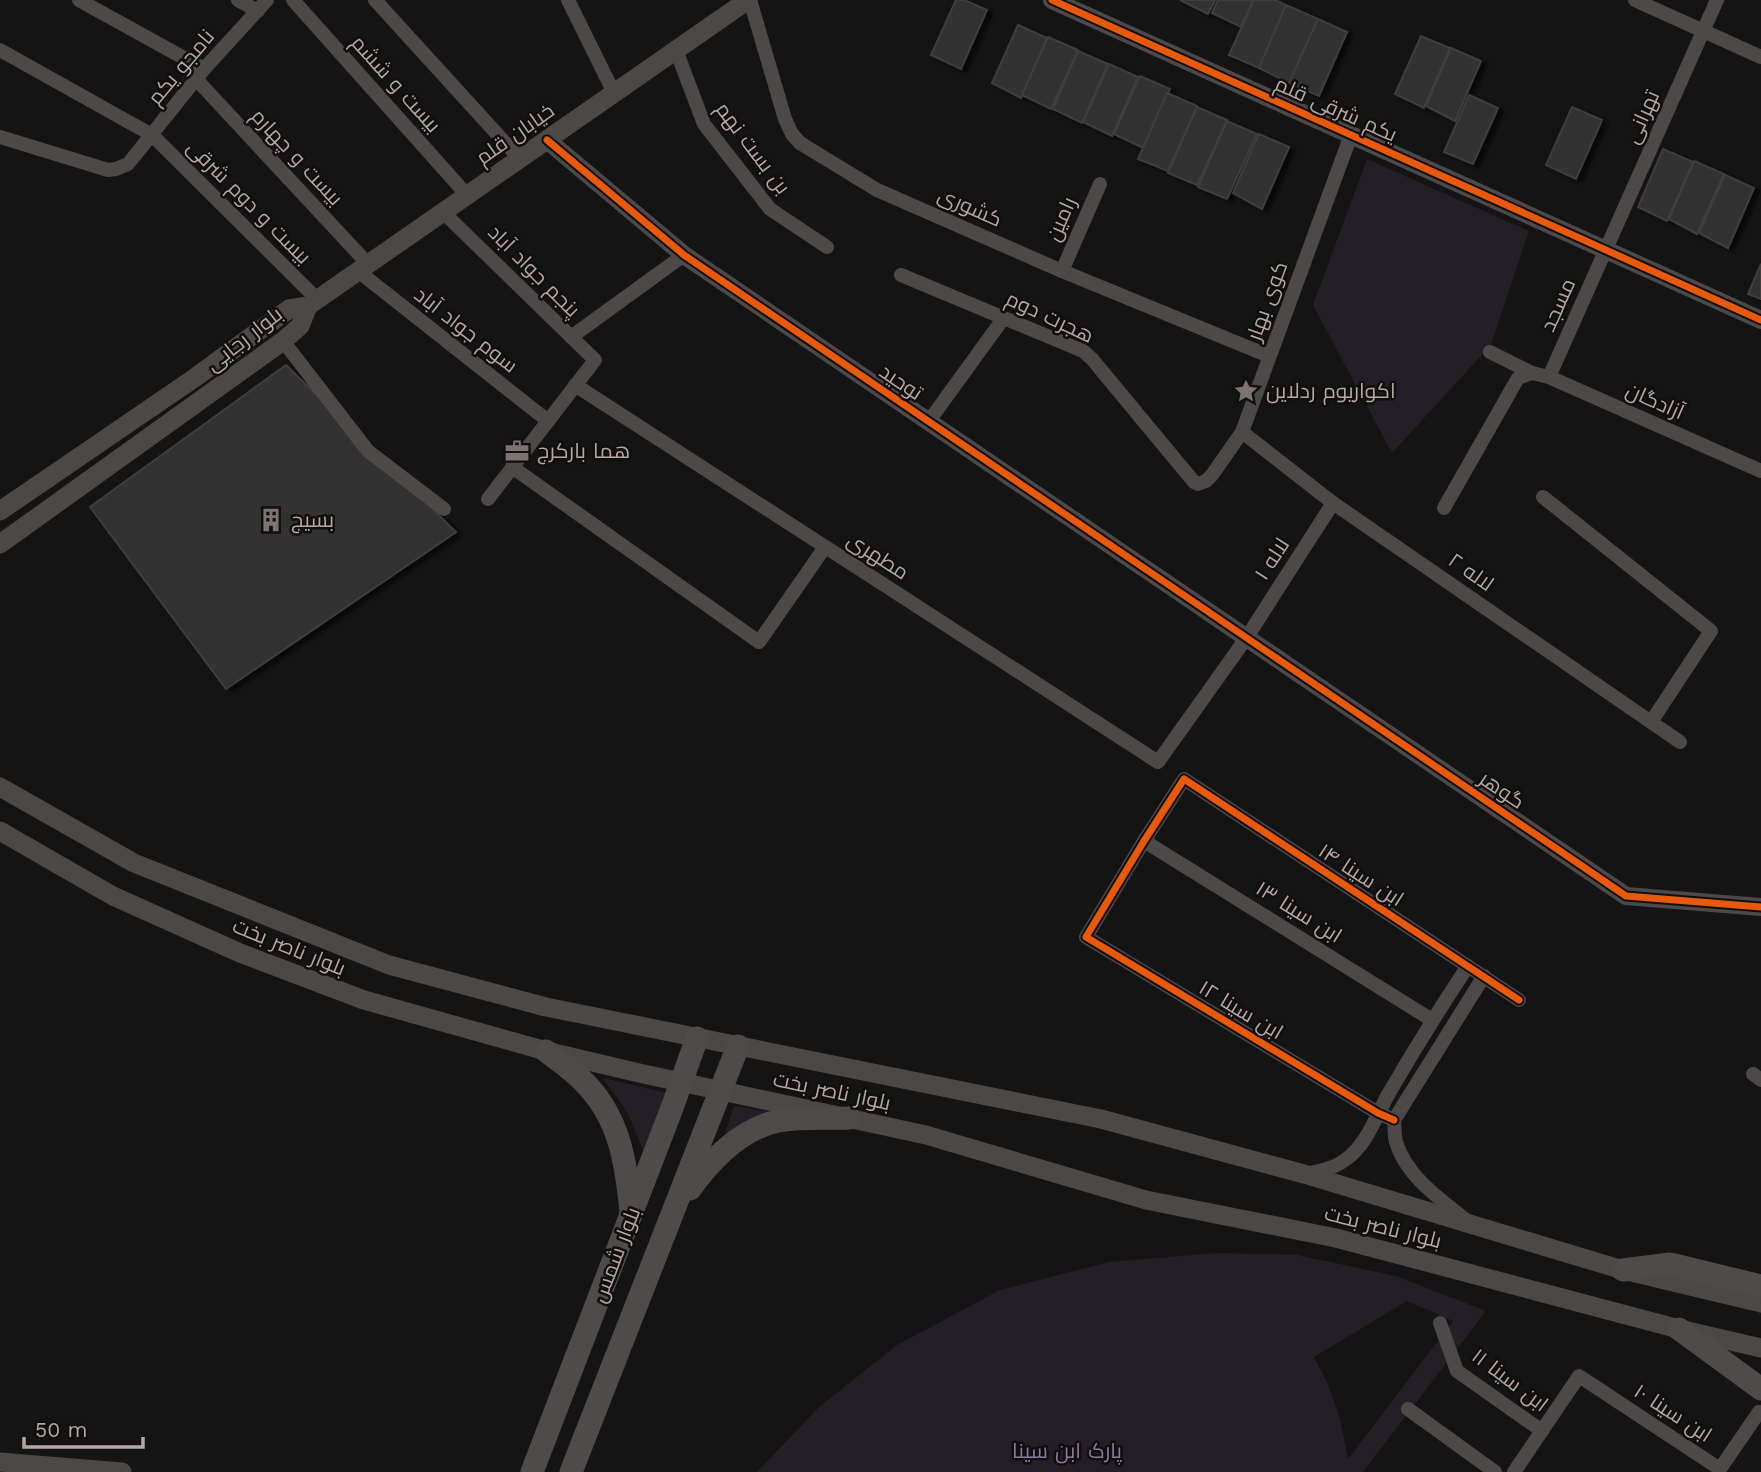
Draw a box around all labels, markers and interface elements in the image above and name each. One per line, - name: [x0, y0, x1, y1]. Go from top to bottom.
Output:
- street label: نامجو یکم: [142, 24, 221, 111]
- street label: بیست و ششم: [345, 30, 446, 139]
- street label: یکم شرقی قلم: [1270, 70, 1402, 149]
- street label: تهرانی: [1619, 86, 1665, 148]
- street label: بن بست نهم: [709, 97, 796, 200]
- street label: خیابان قلم: [471, 98, 560, 171]
- street label: بیست و چهارم: [245, 103, 349, 212]
- street label: بیست و دوم شرقی: [181, 134, 317, 270]
- street label: کشوری: [934, 181, 1006, 233]
- street label: رامین: [1040, 193, 1082, 245]
- street label: پنجم جواد آباد: [482, 219, 586, 324]
- street label: کوی بهار: [1240, 258, 1293, 345]
- street label: مسجد: [1535, 274, 1580, 335]
- street label: سوم جواد آباد: [408, 282, 523, 379]
- street label: هجرت دوم: [1001, 285, 1098, 350]
- street label: بلوار رجایی: [201, 301, 287, 377]
- street label: توحید: [875, 358, 928, 405]
- place icon: اکواریوم ردلاین: [1232, 377, 1260, 405]
- street label: آزادگان: [1622, 377, 1689, 425]
- place label: اکواریوم ردلاین: [1266, 378, 1396, 405]
- office icon: هما بارکرج: [503, 437, 531, 465]
- place label: هما بارکرج: [537, 438, 630, 465]
- building icon: بسیج: [257, 506, 285, 534]
- place label: بسیج: [291, 507, 334, 534]
- street label: مطهری: [842, 527, 914, 585]
- street label: لاله ۱: [1249, 533, 1294, 584]
- street label: لاله ۲: [1444, 547, 1499, 596]
- street label: گوهر: [1474, 765, 1530, 814]
- street label: ابن سینا ۱۴: [1313, 838, 1409, 912]
- street label: ابن سینا ۱۳: [1251, 875, 1347, 949]
- street label: بلوار ناصر بخت: [229, 913, 349, 981]
- street label: ابن سینا ۱۲: [1194, 975, 1288, 1045]
- street label: بلوار ناصر بخت: [771, 1066, 893, 1115]
- street label: بلوار ناصر بخت: [1322, 1200, 1444, 1253]
- street label: بلوار شمس: [586, 1204, 646, 1306]
- street label: ابن سینا ۱۱: [1467, 1343, 1553, 1417]
- street label: ابن سینا ۱۰: [1629, 1378, 1717, 1448]
- scale bar: [24, 1406, 144, 1450]
- text: 50 m: [35, 1417, 87, 1442]
- park label: پارک ابن سینا: [1012, 1438, 1122, 1465]

